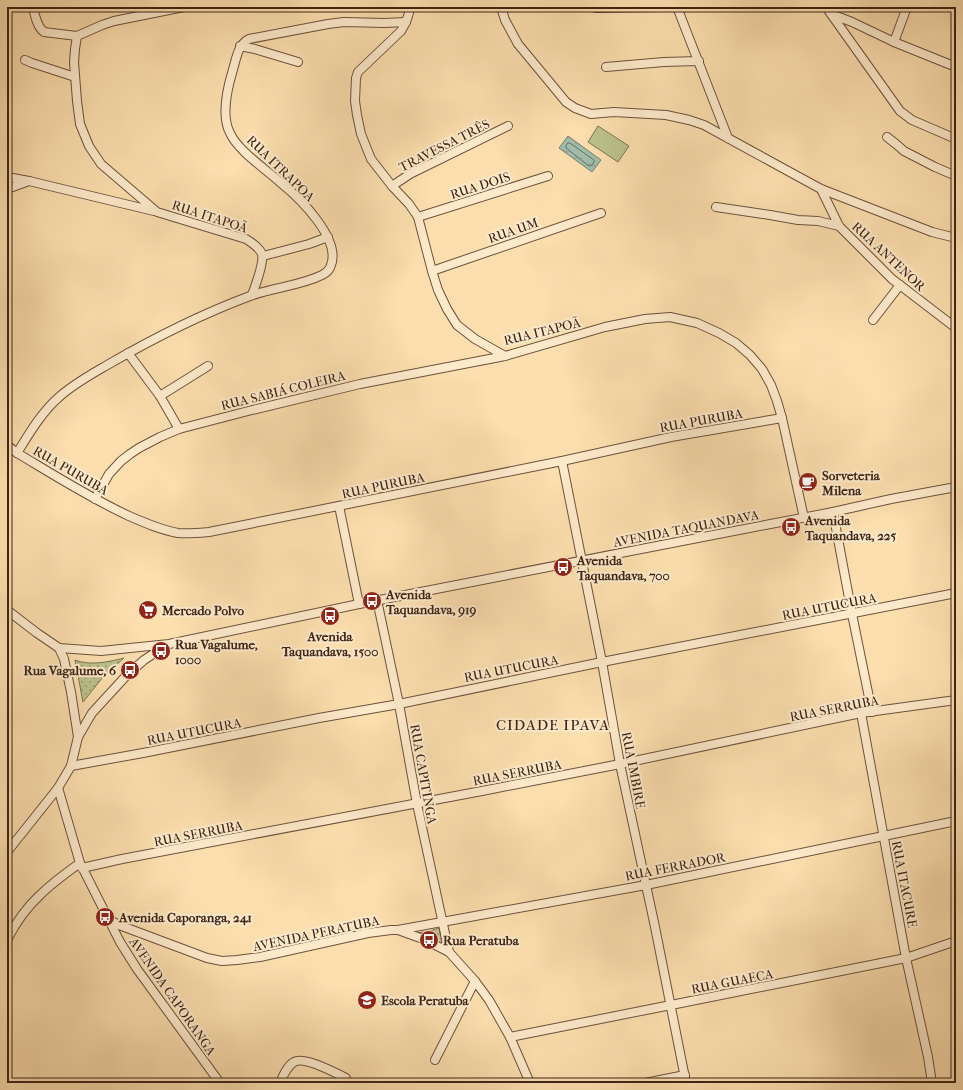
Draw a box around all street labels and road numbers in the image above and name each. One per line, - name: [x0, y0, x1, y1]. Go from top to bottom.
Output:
- street label: TRAVESSA TRÊS: [396, 116, 492, 175]
- street label: RUA ITRAPOA: [244, 132, 318, 205]
- street label: RUA DOIS: [448, 169, 512, 202]
- street label: RUA ITAPOÃ: [170, 197, 250, 236]
- street label: RUA UM: [486, 215, 540, 246]
- street label: RUA ANTENOR: [849, 219, 929, 294]
- street label: RUA ITAPOÃ: [502, 315, 583, 348]
- street label: RUA SABIÁ COLEIRA: [219, 368, 347, 413]
- street label: RUA PURUBA: [658, 406, 744, 435]
- street label: RUA PURUBA: [31, 443, 111, 498]
- street label: RUA PURUBA: [340, 469, 426, 502]
- street label: AVENIDA TAQUANDAVA: [611, 507, 761, 550]
- street label: RUA UTUCURA: [781, 590, 878, 623]
- street label: RUA UTUCURA: [463, 652, 560, 685]
- street label: RUA SERRUBA: [788, 692, 880, 724]
- street label: RUA UTUCURA: [146, 715, 243, 748]
- street label: RUA CAPITINGA: [407, 723, 440, 826]
- street label: RUA IMBIRE: [619, 730, 648, 810]
- street label: RUA SERRUBA: [471, 756, 563, 788]
- street label: RUA SERRUBA: [152, 817, 244, 849]
- street label: RUA ITACURE: [889, 839, 920, 929]
- street label: RUA FERRADOR: [624, 849, 727, 884]
- street label: AVENIDA PERATUBA: [251, 913, 381, 954]
- street label: AVENIDA CAPORANGA: [126, 934, 219, 1058]
- street label: RUA GUAECA: [690, 966, 775, 997]

